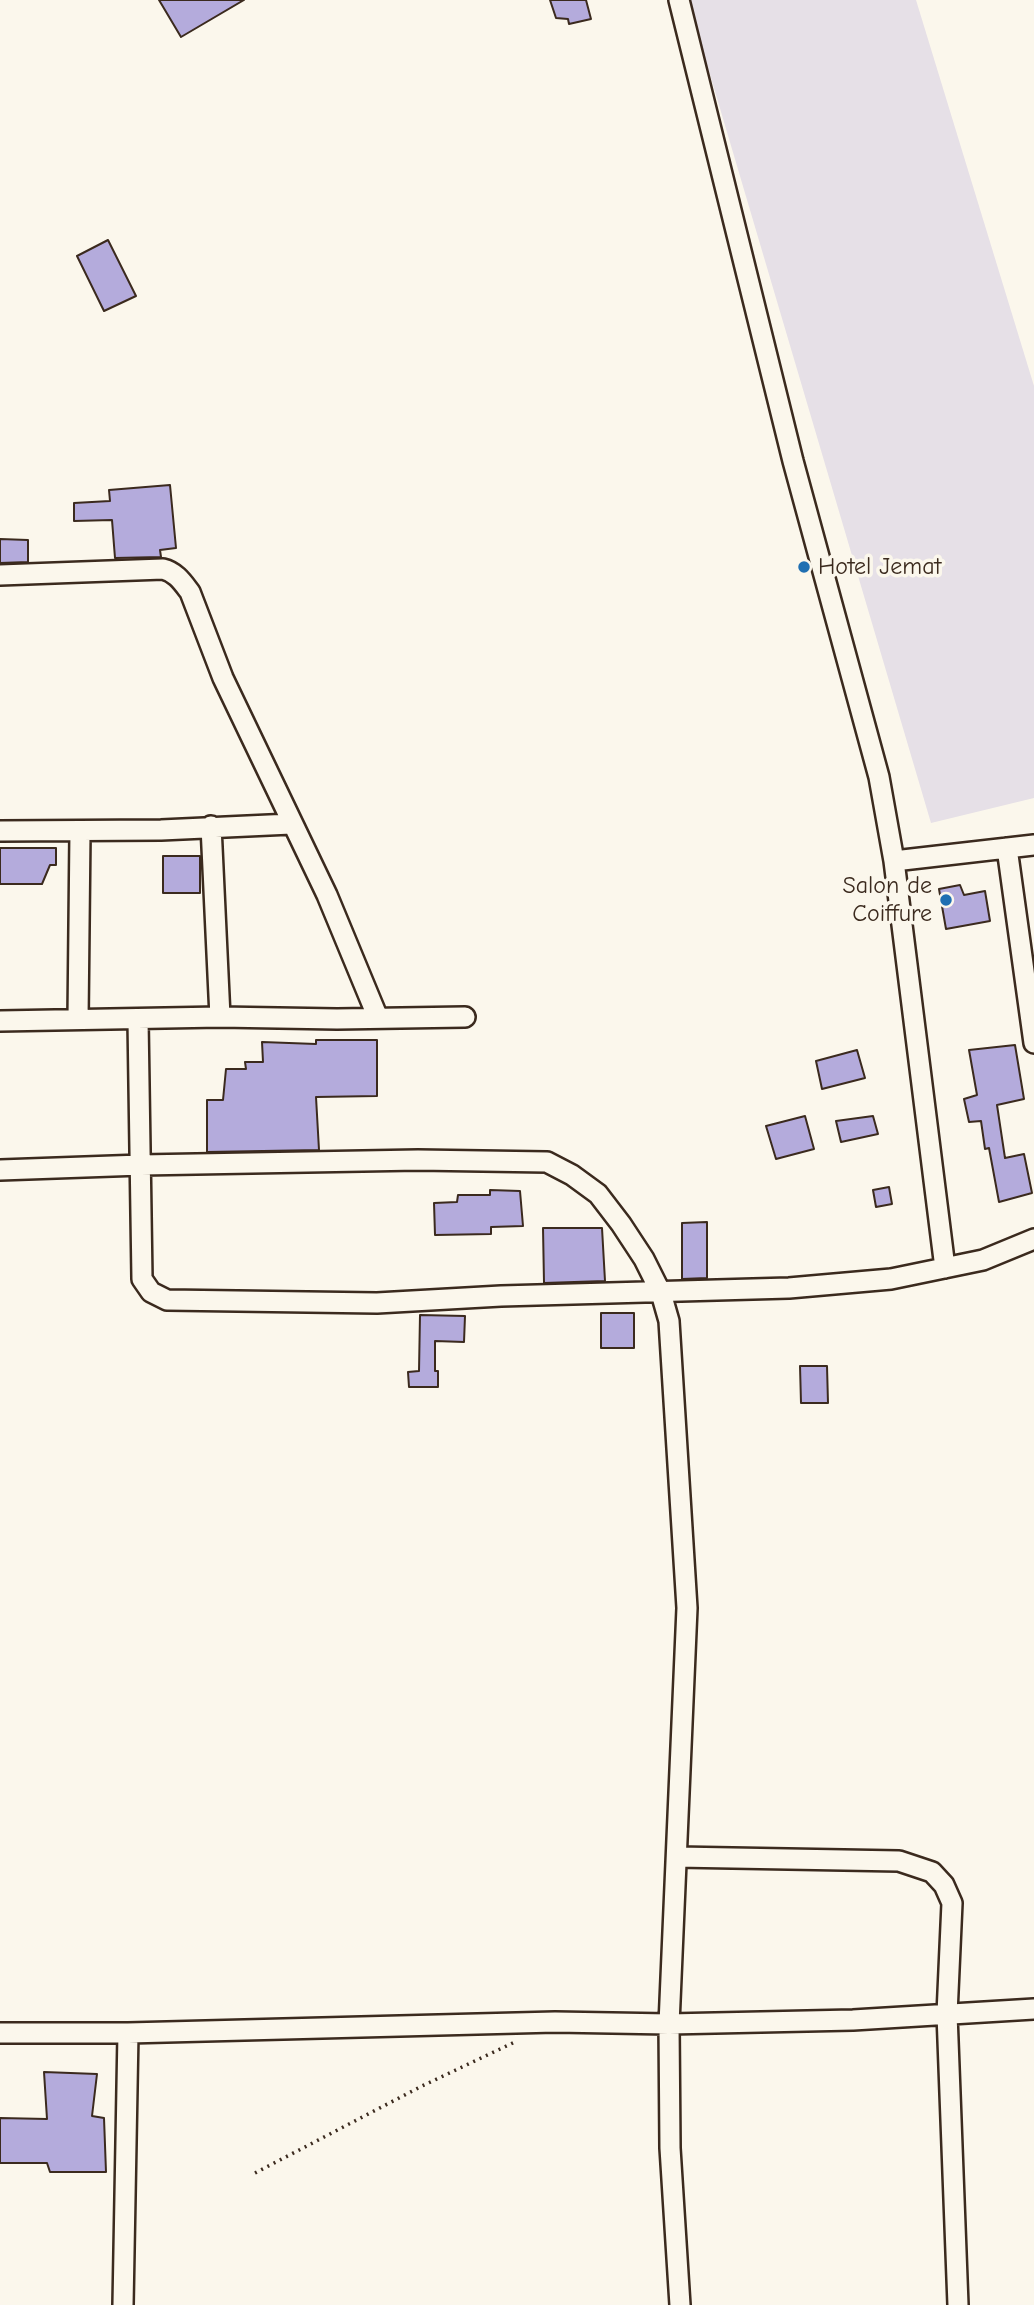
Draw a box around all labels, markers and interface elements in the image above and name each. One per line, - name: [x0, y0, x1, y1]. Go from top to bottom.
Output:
- place label: Hotel Jemat: [818, 553, 941, 581]
- marker: Hotel Jemat: [796, 559, 812, 575]
- place label: Salon de Coiffure: [842, 872, 932, 928]
- marker: Salon de Coiffure: [938, 892, 954, 908]

